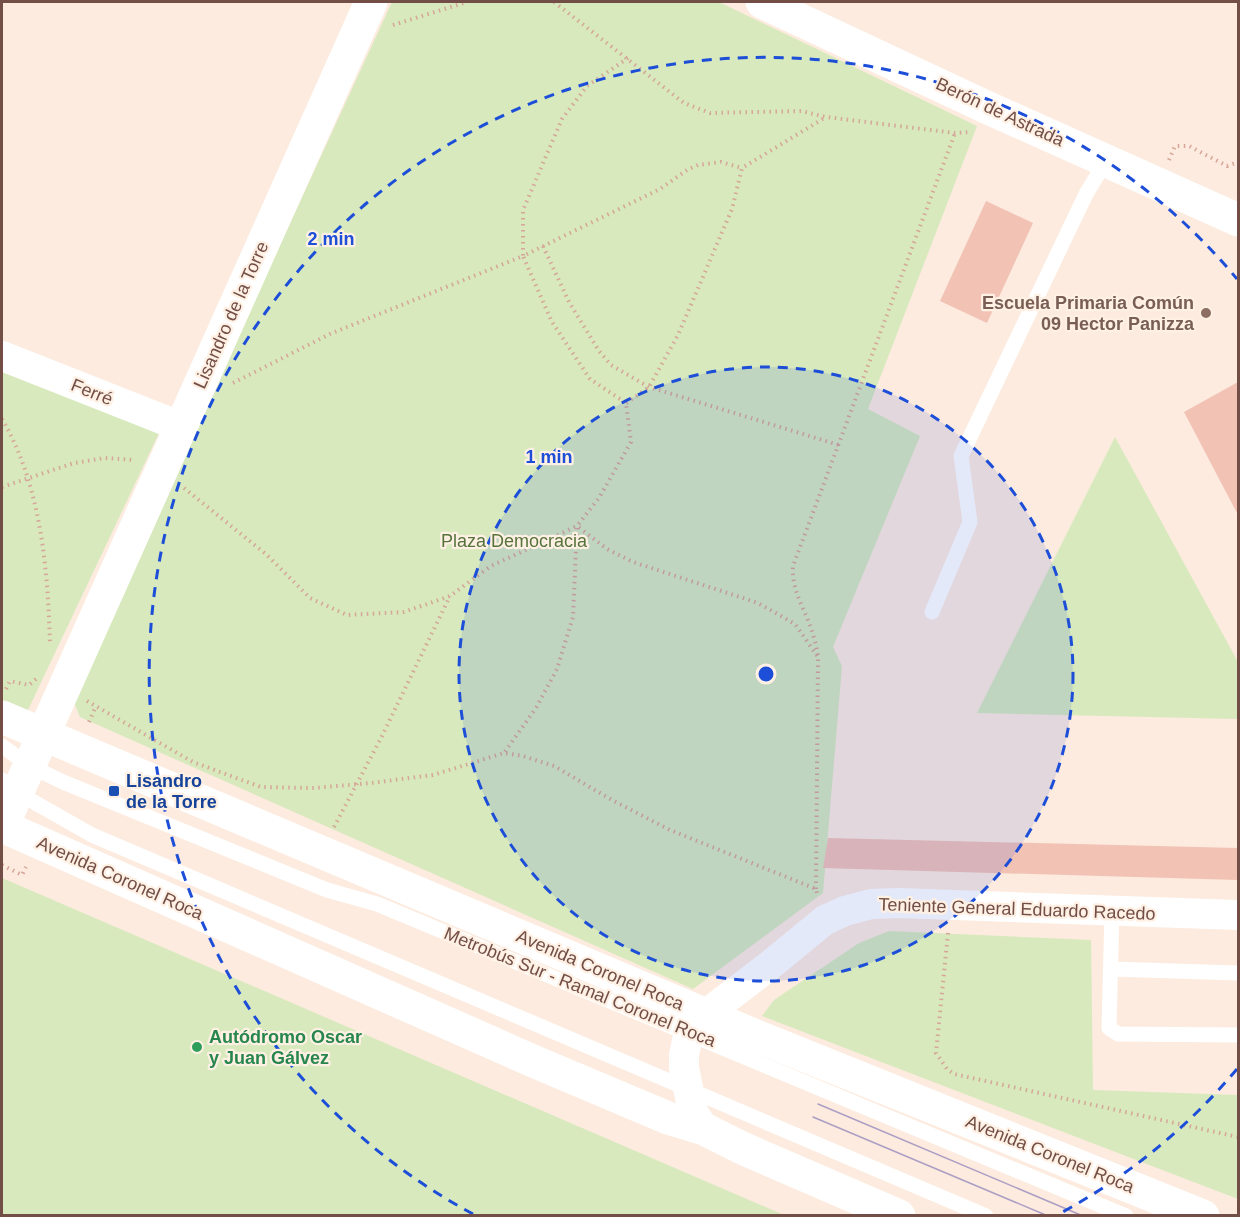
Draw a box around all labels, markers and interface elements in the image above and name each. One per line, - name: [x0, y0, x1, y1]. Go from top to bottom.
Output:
- street label: Berón de Astrada: [933, 74, 1068, 151]
- text: 2 min: [307, 229, 355, 249]
- street label: Lisandro de la Torre: [190, 238, 272, 392]
- place label: Escuela Primaria Común 09 Hector Panizza: [982, 293, 1195, 334]
- marker: Escuela Primaria Común 09 Hector Panizza: [1199, 306, 1213, 320]
- street label: Ferré: [68, 375, 116, 409]
- text: 1 min: [525, 447, 573, 467]
- park label: Plaza Democracia: [441, 531, 588, 551]
- centre of rings: [756, 664, 776, 684]
- place label: Lisandro de la Torre: [126, 771, 217, 812]
- marker: Lisandro de la Torre: [107, 784, 121, 798]
- street label: Avenida Coronel Roca: [34, 832, 207, 924]
- street label: Teniente General Eduardo Racedo: [878, 894, 1156, 924]
- street label: Metrobús Sur - Ramal Coronel Roca: [441, 923, 720, 1051]
- street label: Avenida Coronel Roca: [513, 926, 688, 1015]
- place label: Autódromo Oscar y Juan Gálvez: [209, 1027, 362, 1068]
- marker: Autódromo Oscar y Juan Gálvez: [190, 1040, 204, 1054]
- street label: Avenida Coronel Roca: [963, 1111, 1138, 1197]

